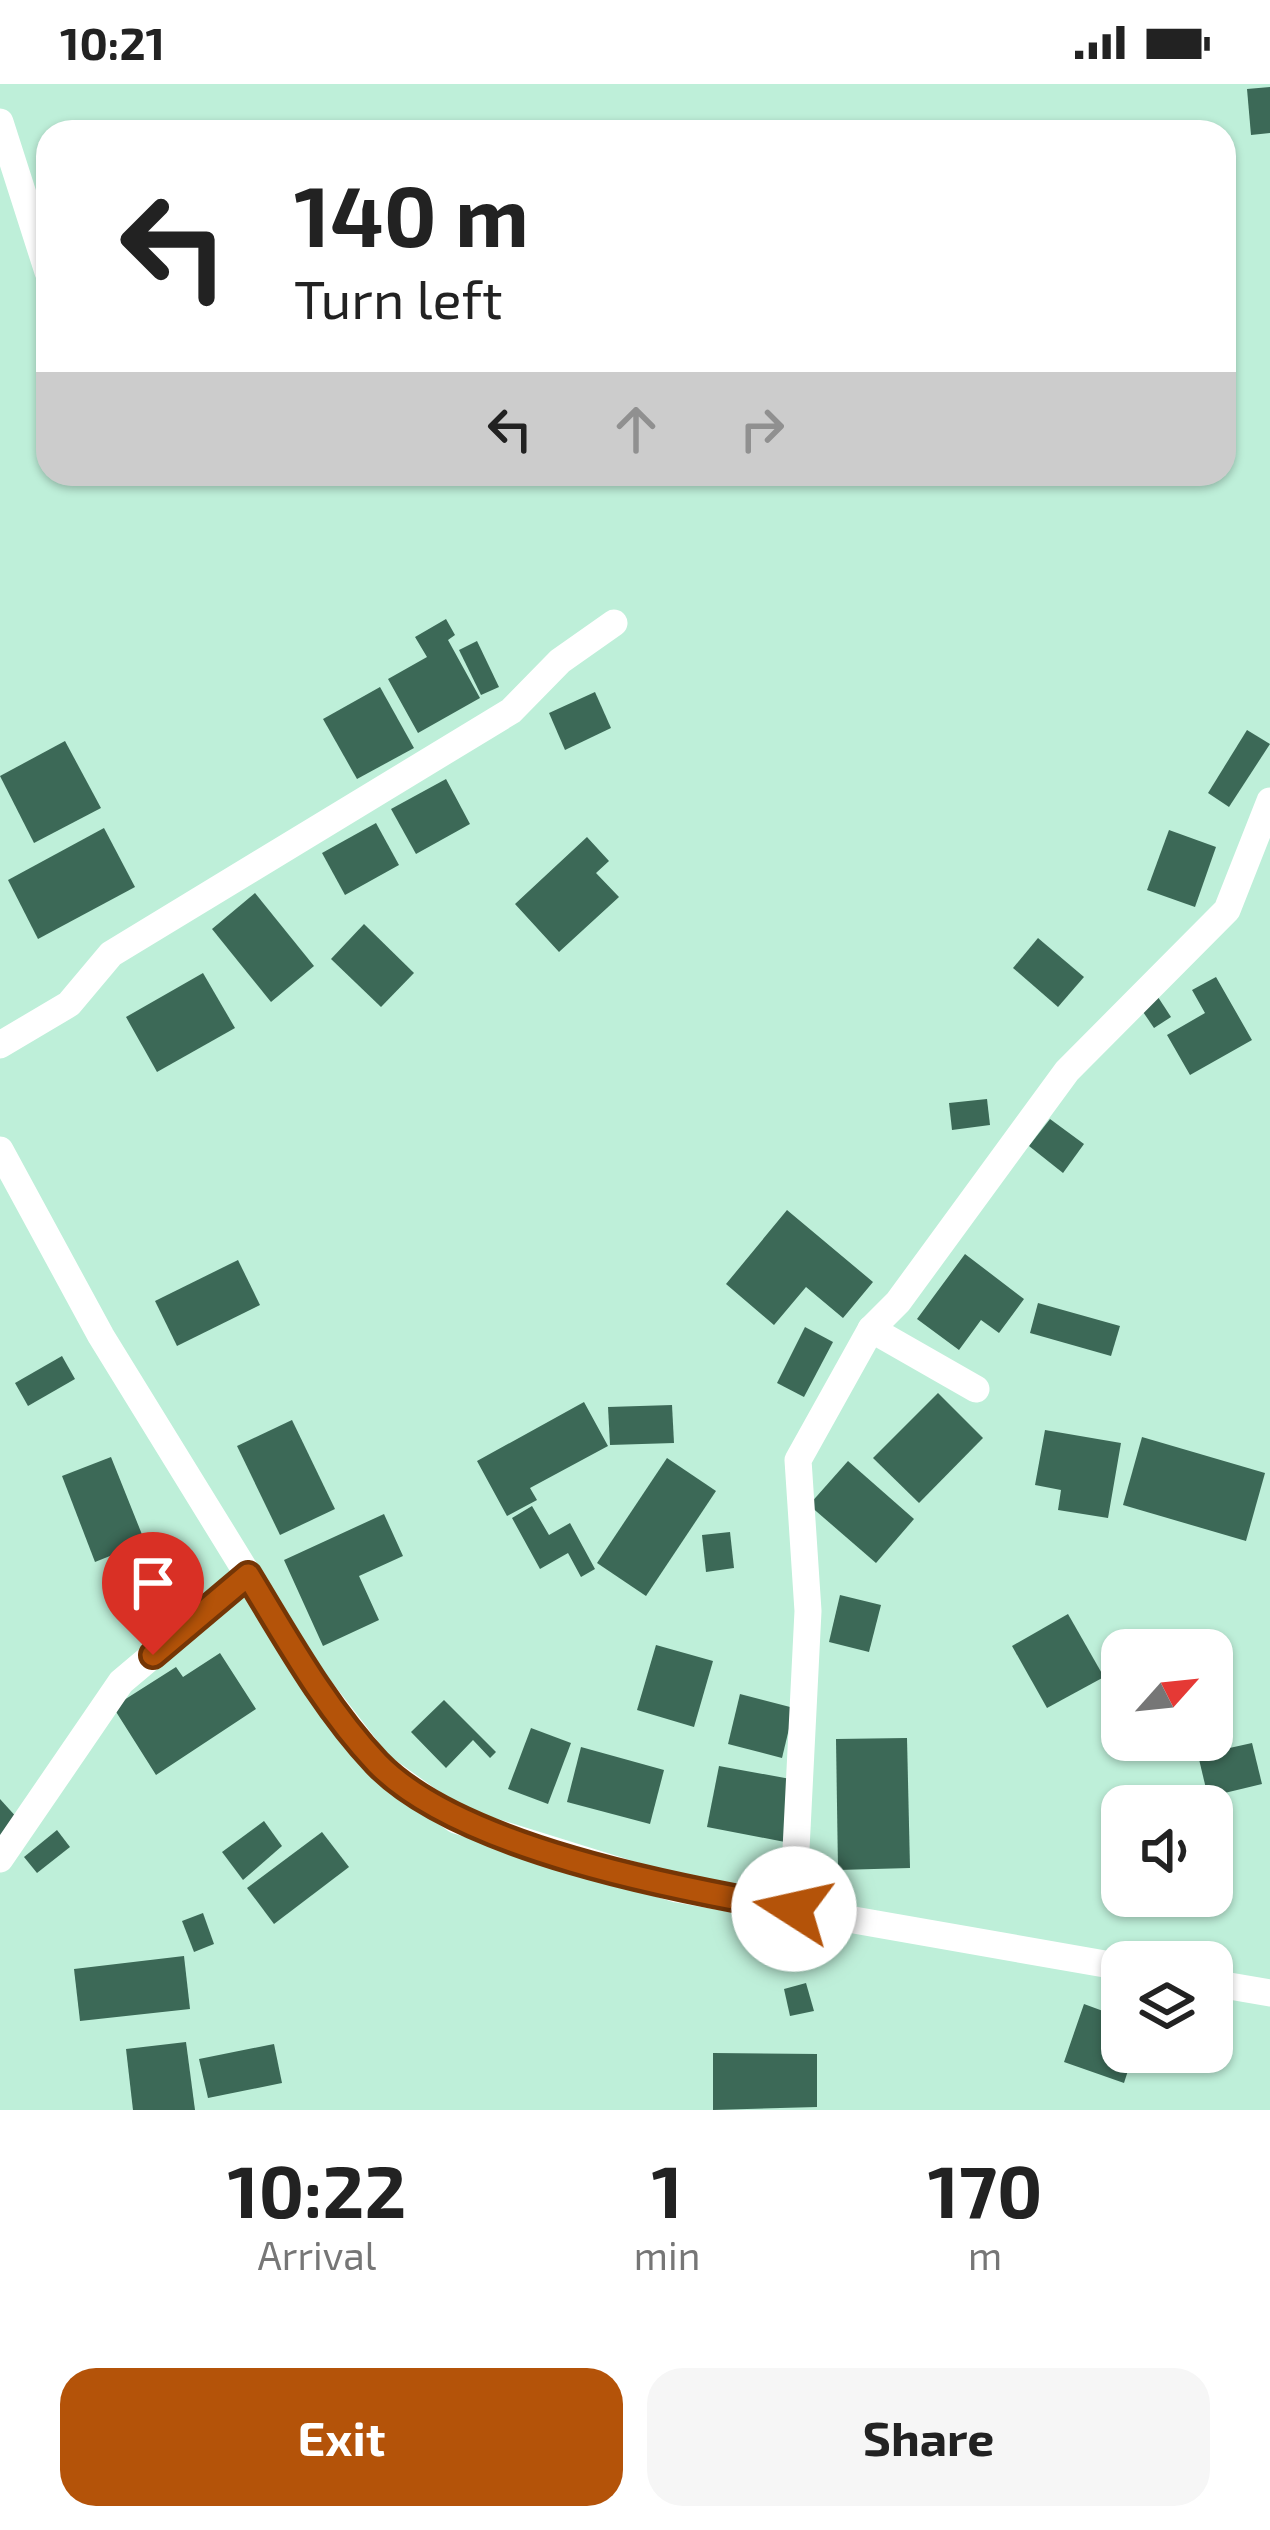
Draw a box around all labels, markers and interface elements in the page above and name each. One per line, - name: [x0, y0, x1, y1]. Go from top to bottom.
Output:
- text: 10:21: [60, 15, 165, 69]
- text: 140 m: [294, 163, 529, 264]
- icon: left: [96, 168, 252, 324]
- text: Turn left: [294, 265, 503, 330]
- icon: left: [477, 396, 543, 462]
- icon: ahead: [603, 396, 669, 462]
- icon: right: [729, 396, 795, 462]
- pin: [102, 1532, 204, 1655]
- icon: arrive: [120, 1550, 186, 1616]
- north arrow: [1101, 1629, 1233, 1761]
- map controls: [1101, 1629, 1233, 2073]
- button: sound: [1101, 1785, 1233, 1917]
- position arrow: [731, 1846, 857, 1972]
- button: layers: [1101, 1941, 1233, 2073]
- text: 10:22: [228, 2146, 406, 2232]
- text: 1: [652, 2146, 683, 2232]
- text: 170: [928, 2146, 1042, 2232]
- text: Arrival: [258, 2231, 376, 2278]
- text: min: [634, 2231, 700, 2278]
- text: m: [968, 2231, 1002, 2278]
- button: Exit: [60, 2368, 623, 2506]
- button: Share: [647, 2368, 1210, 2506]

